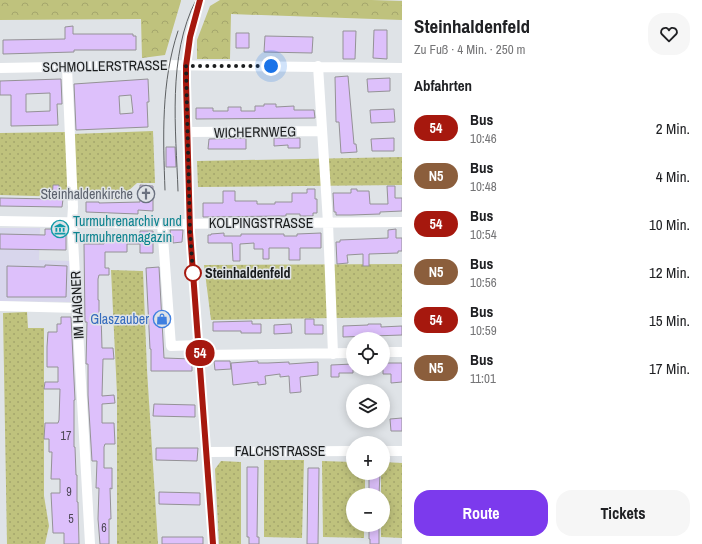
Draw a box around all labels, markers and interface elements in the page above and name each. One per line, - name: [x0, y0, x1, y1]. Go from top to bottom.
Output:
- text: Steinhaldenfeld: [414, 13, 530, 39]
- button: heart: [648, 13, 690, 55]
- text: Zu Fuß · 4 Min. · 250 m: [414, 41, 525, 58]
- street label: SCHMOLLERSTRASSE: [42, 56, 168, 76]
- your location: [261, 56, 281, 76]
- text: Abfahrten: [414, 75, 472, 96]
- text: Bus: [470, 109, 493, 130]
- text: 2 Min.: [656, 118, 690, 139]
- text: 54: [430, 119, 442, 137]
- street label: WICHERNWEG: [214, 122, 296, 142]
- text: 10:46: [470, 130, 497, 147]
- text: Bus: [470, 157, 493, 178]
- text: 4 Min.: [656, 166, 690, 187]
- text: N5: [429, 167, 443, 185]
- text: 10:48: [470, 178, 497, 195]
- church icon: Steinhaldenkirche: [136, 184, 156, 204]
- place label: Steinhaldenkirche: [40, 185, 133, 203]
- text: Bus: [470, 205, 493, 226]
- place label: Turmuhrenarchiv und Turmuhrenmagazin: [73, 212, 182, 246]
- street label: KOLPINGSTRASSE: [209, 214, 313, 232]
- text: 10 Min.: [649, 214, 690, 235]
- text: 54: [430, 215, 442, 233]
- museum icon: Turmuhrenarchiv und Turmuhrenmagazin: [50, 219, 70, 239]
- text: 10:54: [470, 226, 497, 243]
- text: Bus: [470, 253, 493, 274]
- text: 12 Min.: [649, 262, 690, 283]
- text: N5: [429, 263, 443, 281]
- marker: Steinhaldenfeld: [184, 264, 202, 282]
- place label: Steinhaldenfeld: [205, 264, 290, 282]
- street label: IM HAIGNER: [66, 270, 88, 340]
- text: 10:56: [470, 274, 497, 291]
- text: Bus: [470, 301, 493, 322]
- shop icon: Glaszauber: [152, 309, 172, 329]
- place label: Glaszauber: [90, 310, 149, 328]
- text: 15 Min.: [649, 310, 690, 331]
- text: 54: [430, 311, 442, 329]
- text: 10:59: [470, 322, 497, 339]
- map controls: [346, 332, 390, 532]
- button: locate: [346, 332, 390, 376]
- line badge: 54: [182, 340, 218, 366]
- text: 54: [194, 344, 206, 362]
- text: Bus: [470, 349, 493, 370]
- text: 17 Min.: [649, 358, 690, 379]
- text: N5: [429, 359, 443, 377]
- text: 11:01: [470, 370, 496, 387]
- button: layers: [346, 384, 390, 428]
- house number: 17: [61, 428, 72, 444]
- button: +: [346, 436, 390, 480]
- street label: FALCHSTRASSE: [235, 442, 325, 460]
- house number: 9: [66, 484, 72, 500]
- button: −: [346, 488, 390, 532]
- button: Route: [414, 490, 548, 536]
- button: Tickets: [556, 490, 690, 536]
- house number: 5: [68, 511, 74, 527]
- house number: 6: [101, 520, 107, 536]

